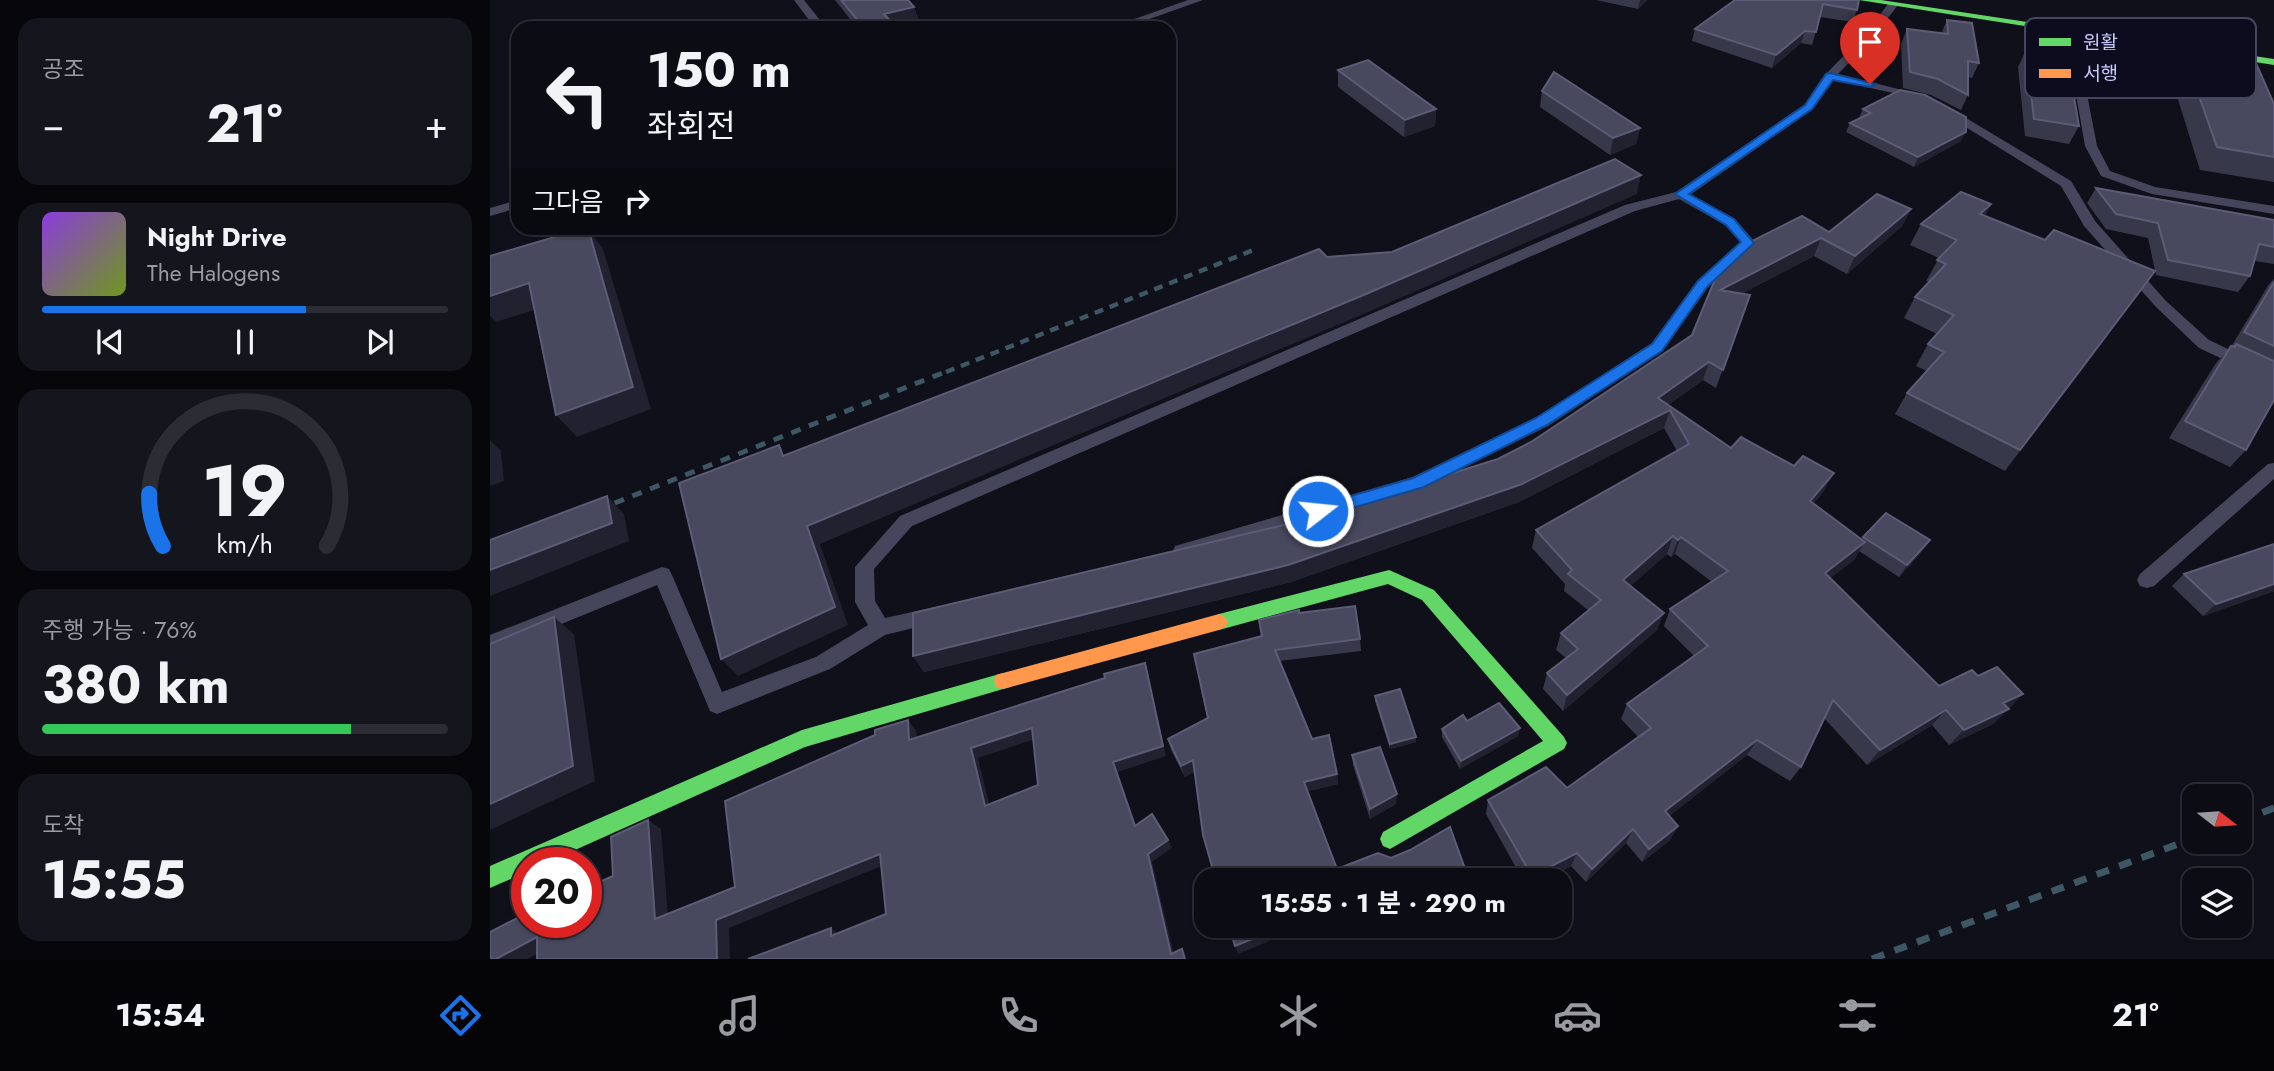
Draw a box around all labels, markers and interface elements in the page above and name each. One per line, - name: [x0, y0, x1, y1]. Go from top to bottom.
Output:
- pin: [1840, 12.0, 1900, 84]
- legend: [2025, 18, 2256, 98]
- icon: arrive: [1851, 23, 1889, 61]
- text: 원활: [2083, 29, 2118, 56]
- text: 150 m: [647, 35, 791, 105]
- icon: left: [532, 49, 623, 140]
- text: 공조: [42, 52, 84, 86]
- text: 서행: [2083, 60, 2118, 87]
- text: 21°: [207, 86, 283, 162]
- text: −: [42, 97, 64, 152]
- text: +: [425, 97, 448, 152]
- text: 좌회전: [647, 103, 735, 149]
- icon: right: [618, 182, 656, 220]
- text: 그다음: [532, 183, 604, 221]
- text: Night Drive: [147, 218, 287, 256]
- text: The Halogens: [147, 256, 280, 290]
- icon: previous: [91, 323, 129, 361]
- icon: pause: [226, 323, 264, 361]
- icon: next: [361, 323, 399, 361]
- text: 19: [202, 438, 288, 543]
- position arrow: [1281, 474, 1355, 548]
- text: km/h: [217, 525, 273, 561]
- text: 주행 가능 · 76%: [42, 613, 197, 647]
- text: 380 km: [42, 647, 230, 723]
- north arrow: [2182, 784, 2252, 854]
- map controls: [2182, 784, 2252, 938]
- text: 도착: [42, 808, 84, 842]
- text: 15:55: [42, 842, 186, 918]
- speed limit sign: 20: [511, 847, 602, 938]
- button: layers: [2182, 868, 2252, 938]
- text: 15:55 · 1 분 · 290 m: [1260, 884, 1506, 922]
- icon: directions: [436, 991, 485, 1040]
- icon: music: [715, 991, 764, 1040]
- icon: phone: [994, 991, 1043, 1040]
- icon: climate: [1274, 991, 1323, 1040]
- icon: car: [1553, 991, 1602, 1040]
- icon: filters: [1833, 991, 1882, 1040]
- text: 15:54: [115, 992, 205, 1038]
- text: 21°: [2112, 992, 2159, 1038]

